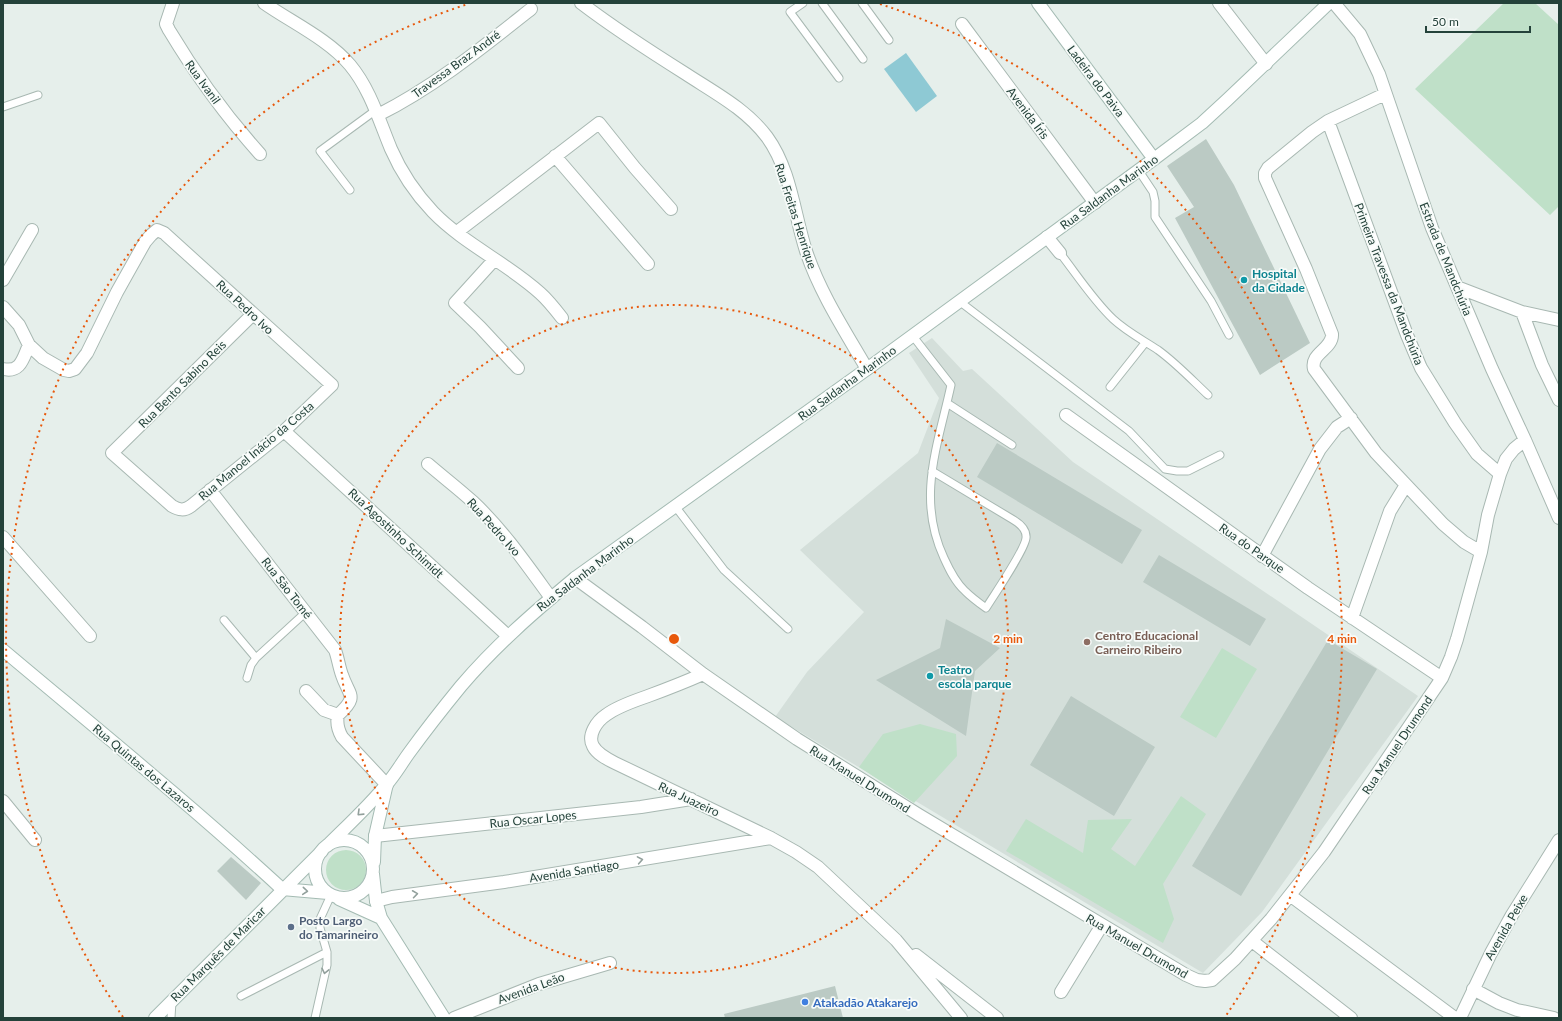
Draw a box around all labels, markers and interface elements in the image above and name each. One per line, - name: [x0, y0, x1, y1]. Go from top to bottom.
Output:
- scale bar: [1426, 8, 1530, 34]
- text: 50 m: [1432, 14, 1459, 29]
- street label: Travessa Braz André: [409, 27, 503, 101]
- street label: Ladeira do Paiva: [1064, 42, 1128, 120]
- street label: Rua Ivanil: [182, 57, 224, 107]
- street label: Avenida Íris: [1004, 84, 1052, 142]
- street label: Rua Saldanha Marinho: [1057, 151, 1161, 233]
- street label: Rua Freitas Henrique: [772, 161, 820, 271]
- street label: Estrada de Mandchúria: [1416, 200, 1476, 318]
- street label: Primeira Travessa da Mandchúria: [1351, 201, 1427, 367]
- place label: Hospital da Cidade: [1252, 266, 1306, 295]
- marker: Hospital da Cidade: [1239, 275, 1249, 285]
- street label: Rua Pedro Ivo: [213, 277, 277, 338]
- street label: Rua Bento Sabino Reis: [135, 337, 229, 431]
- street label: Rua Saldanha Marinho: [795, 342, 899, 424]
- street label: Rua Manoel Inácio da Costa: [195, 398, 317, 504]
- street label: Rua Agostinho Schimidt: [345, 485, 447, 582]
- street label: Rua Pedro Ivo: [464, 495, 524, 559]
- street label: Rua do Parque: [1216, 520, 1288, 576]
- street label: Rua Saldanha Marinho: [533, 531, 637, 614]
- street label: Rua Sāo Tomé: [258, 554, 316, 622]
- place label: Centro Educacional Carneiro Ribeiro: [1095, 628, 1198, 657]
- text: 2 min: [993, 631, 1023, 646]
- text: 4 min: [1327, 631, 1357, 646]
- centre of rings: [667, 632, 681, 646]
- marker: Centro Educacional Carneiro Ribeiro: [1082, 637, 1092, 647]
- place label: Teatro escola parque: [938, 662, 1012, 691]
- marker: Teatro escola parque: [925, 671, 935, 681]
- street label: Rua Manuel Drumond: [1358, 693, 1436, 797]
- street label: Rua Quintas dos Lazaros: [90, 721, 198, 815]
- street label: Rua Manuel Drumond: [807, 742, 913, 816]
- street label: Rua Juazeiro: [656, 778, 722, 820]
- street label: Rua Oscar Lopes: [489, 807, 577, 831]
- one-way arrow: [357, 808, 365, 816]
- street label: Avenida Santiago: [528, 856, 620, 885]
- one-way arrow: [637, 857, 643, 865]
- one-way arrow: [302, 887, 308, 896]
- one-way arrow: [412, 890, 418, 899]
- street label: Avenida Peixe: [1481, 891, 1531, 963]
- street label: Rua Marquês de Maricar: [167, 903, 269, 1005]
- street label: Rua Manuel Drumond: [1083, 911, 1191, 981]
- place label: Posto Largo do Tamarineiro: [299, 913, 378, 942]
- marker: Posto Largo do Tamarineiro: [286, 922, 296, 932]
- one-way arrow: [322, 968, 330, 974]
- street label: Avenida Leão: [495, 969, 567, 1007]
- place label: Atakadão Atakarejo: [812, 995, 918, 1010]
- marker: Atakadão Atakarejo: [800, 997, 810, 1007]

